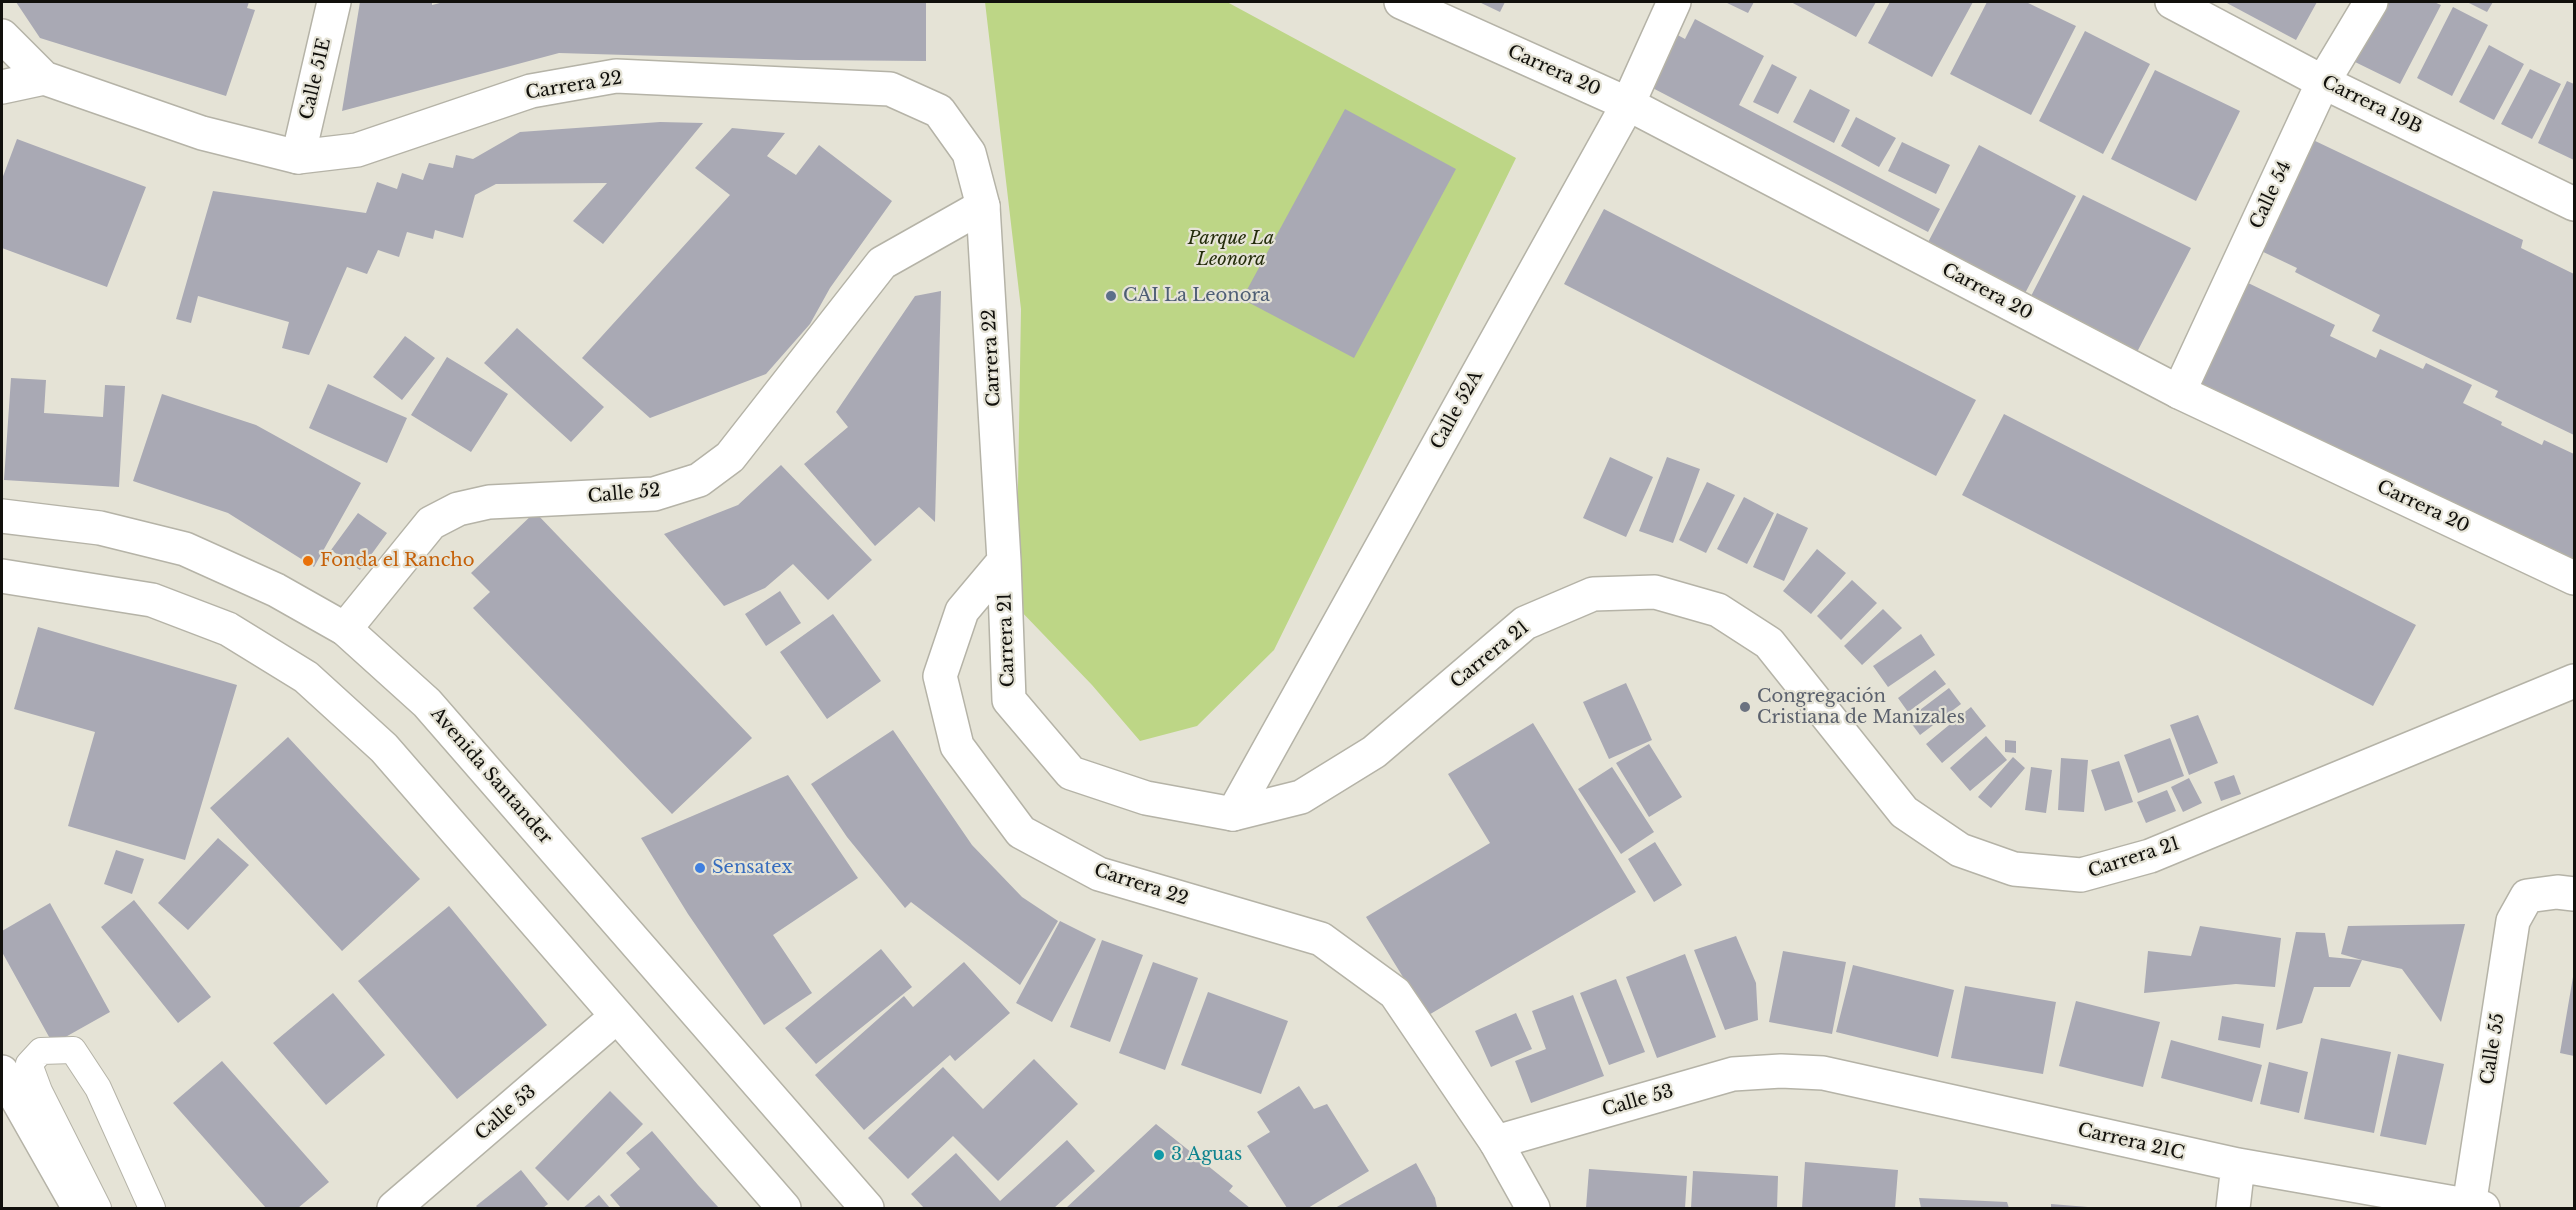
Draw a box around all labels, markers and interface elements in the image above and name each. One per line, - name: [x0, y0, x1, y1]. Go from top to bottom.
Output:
- street label: Calle 51E: [296, 36, 336, 122]
- street label: Carrera 20: [1504, 41, 1604, 101]
- street label: Carrera 22: [524, 68, 624, 104]
- street label: Carrera 19B: [2318, 71, 2426, 139]
- street label: Calle 54: [2246, 158, 2296, 232]
- park label: Parque La Leonora: [1188, 228, 1274, 270]
- street label: Carrera 20: [1938, 259, 2036, 325]
- place label: CAI La Leonora: [1123, 285, 1270, 307]
- marker: CAI La Leonora: [1104, 289, 1118, 303]
- street label: Carrera 22: [979, 309, 1005, 407]
- street label: Calle 52A: [1427, 367, 1487, 453]
- street label: Carrera 20: [2373, 476, 2473, 538]
- street label: Calle 52: [587, 480, 661, 508]
- place label: Fonda el Rancho: [320, 550, 474, 572]
- marker: Fonda el Rancho: [301, 554, 315, 568]
- street label: Carrera 21: [995, 592, 1019, 688]
- street label: Carrera 21: [1446, 617, 1534, 693]
- place label: Congregación Cristiana de Manizales: [1757, 686, 1965, 728]
- marker: Congregación Cristiana de Manizales: [1738, 700, 1752, 714]
- street label: Avenida Santander: [426, 703, 556, 849]
- street label: Carrera 21: [2086, 833, 2182, 883]
- place label: Sensatex: [712, 857, 792, 879]
- street label: Carrera 22: [1091, 860, 1191, 910]
- marker: Sensatex: [693, 861, 707, 875]
- street label: Calle 55: [2477, 1012, 2509, 1086]
- street label: Calle 53: [471, 1081, 541, 1145]
- street label: Calle 53: [1600, 1081, 1676, 1121]
- street label: Carrera 21C: [2075, 1119, 2187, 1165]
- place label: 3 Aguas: [1171, 1144, 1242, 1166]
- marker: 3 Aguas: [1152, 1148, 1166, 1162]

